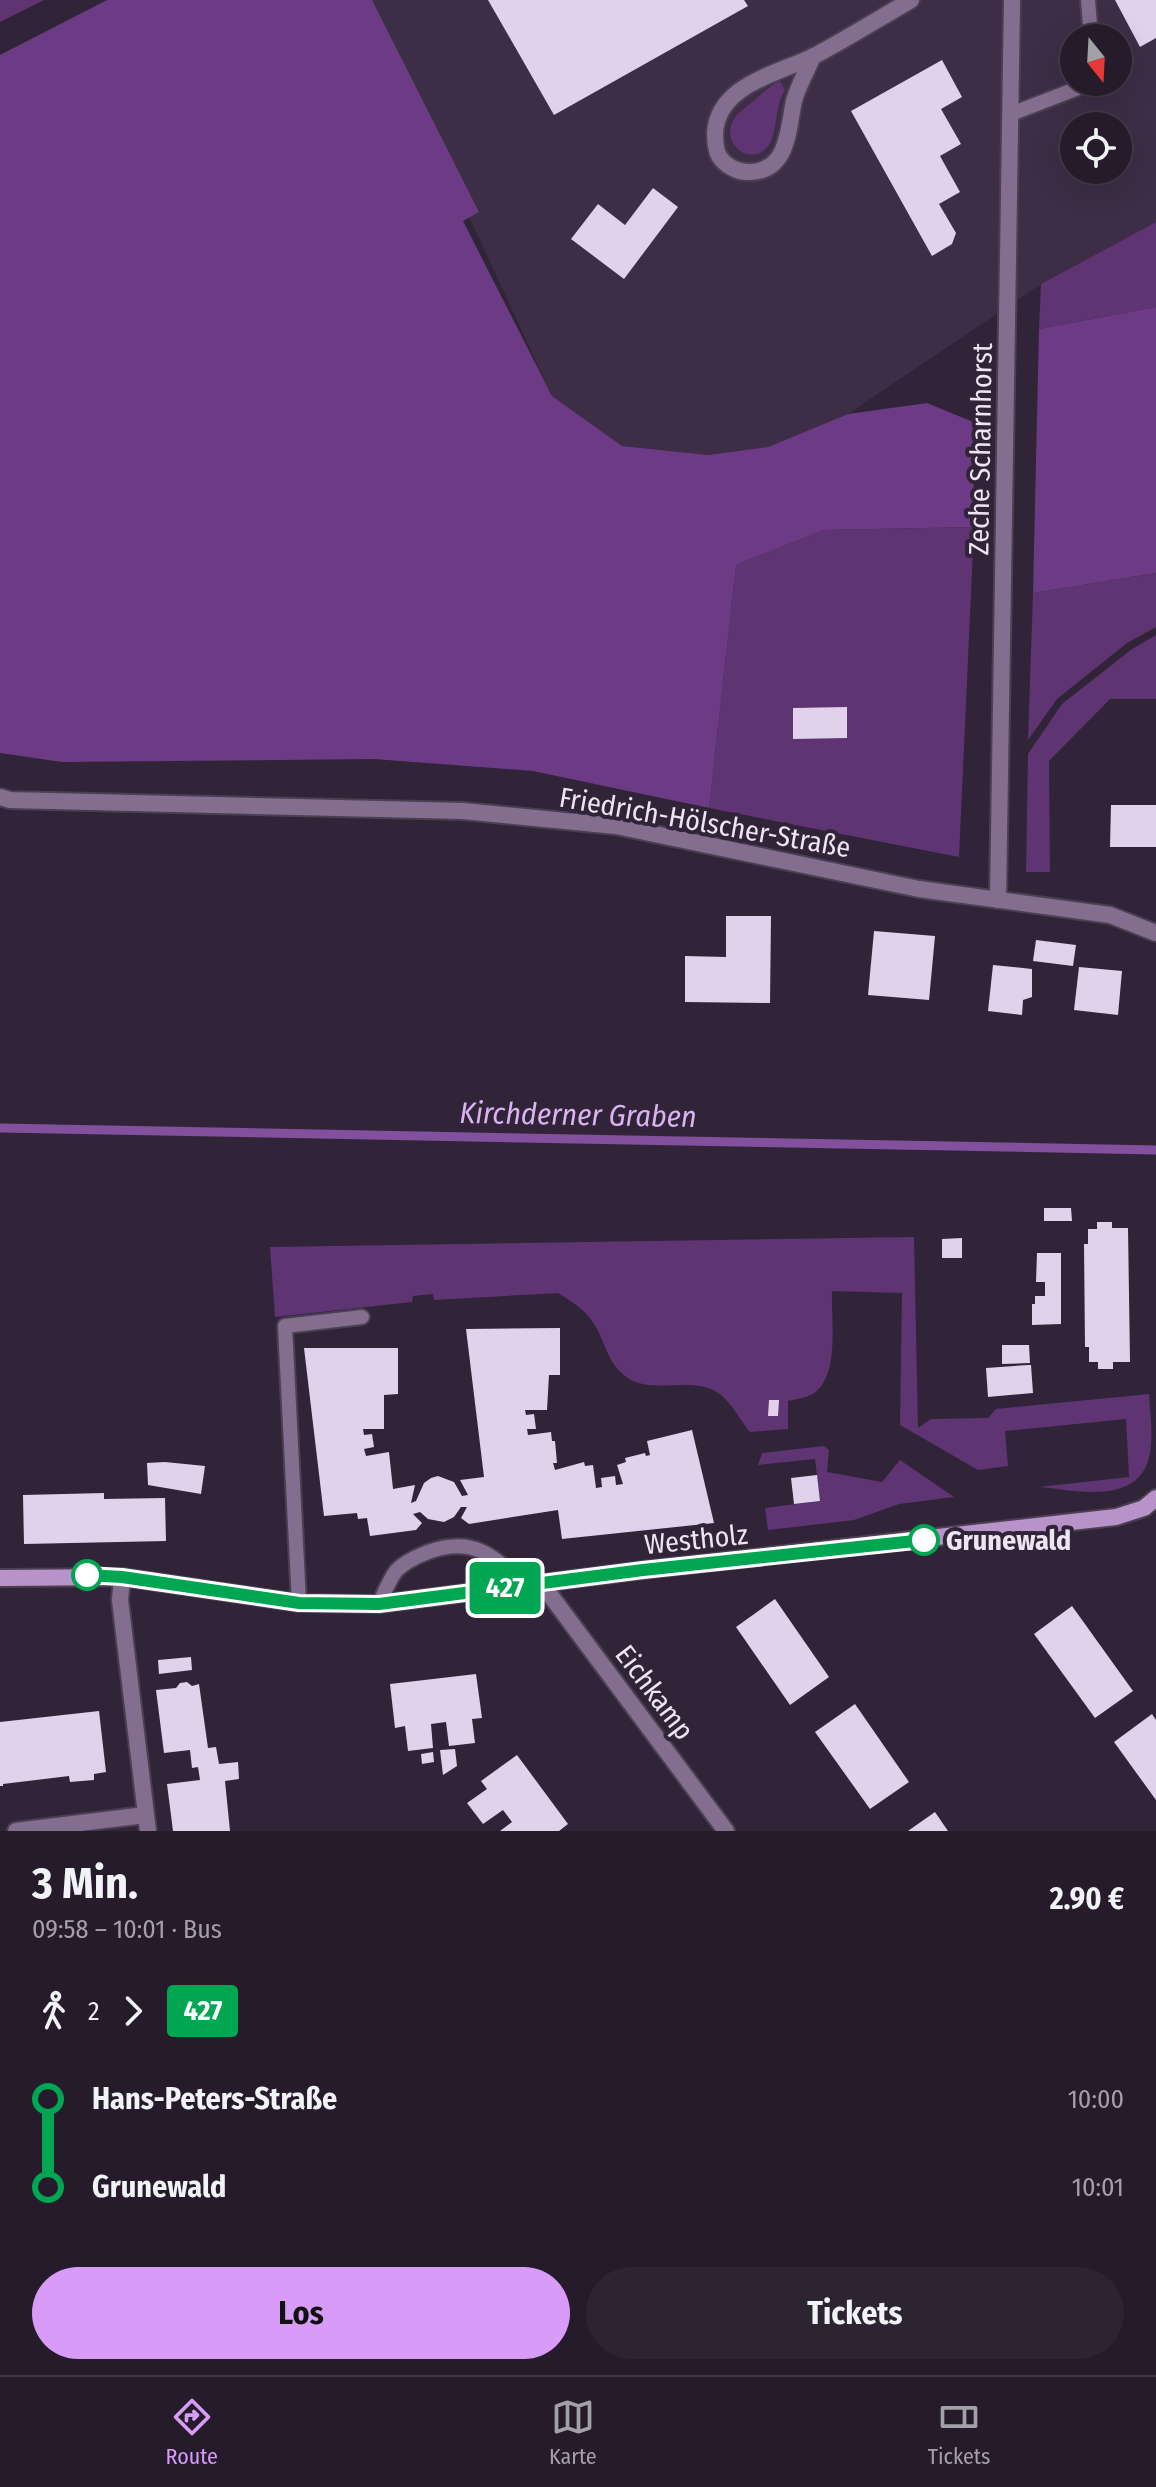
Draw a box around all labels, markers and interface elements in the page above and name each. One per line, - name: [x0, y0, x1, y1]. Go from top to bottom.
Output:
- north arrow: [1060, 24, 1132, 96]
- map controls: [1060, 24, 1132, 184]
- button: locate: [1060, 112, 1132, 184]
- street label: Zeche Scharnhorst: [962, 342, 999, 555]
- street label: Friedrich-Hölscher-Straße: [557, 781, 853, 864]
- water label: Kirchderner Graben: [459, 1095, 697, 1135]
- street label: Westholz: [643, 1518, 749, 1561]
- place label: Grunewald: [946, 1524, 1071, 1557]
- marker: Grunewald: [909, 1525, 939, 1555]
- unlabelled marker: [72, 1560, 102, 1590]
- line badge: 427: [459, 1562, 551, 1614]
- text: 427: [486, 1571, 524, 1604]
- street label: Eichkamp: [608, 1639, 701, 1746]
- text: 3 Min.: [32, 1857, 138, 1910]
- text: 2.90 €: [1050, 1881, 1124, 1917]
- text: 09:58 – 10:01 · Bus: [32, 1914, 222, 1945]
- icon: walk: [32, 1989, 76, 2033]
- icon: forward: [111, 1989, 155, 2033]
- text: 427: [183, 1994, 222, 2027]
- text: 2: [88, 1996, 99, 2027]
- text: Hans-Peters-Straße: [92, 2081, 337, 2117]
- text: 10:00: [1068, 2084, 1124, 2115]
- text: Grunewald: [92, 2169, 226, 2205]
- text: 10:01: [1072, 2172, 1124, 2203]
- button: Los: [32, 2267, 570, 2359]
- button: Tickets: [586, 2267, 1124, 2359]
- tab: Route: [166, 2395, 218, 2470]
- tab: Karte: [549, 2395, 597, 2470]
- tab: Tickets: [928, 2395, 990, 2470]

